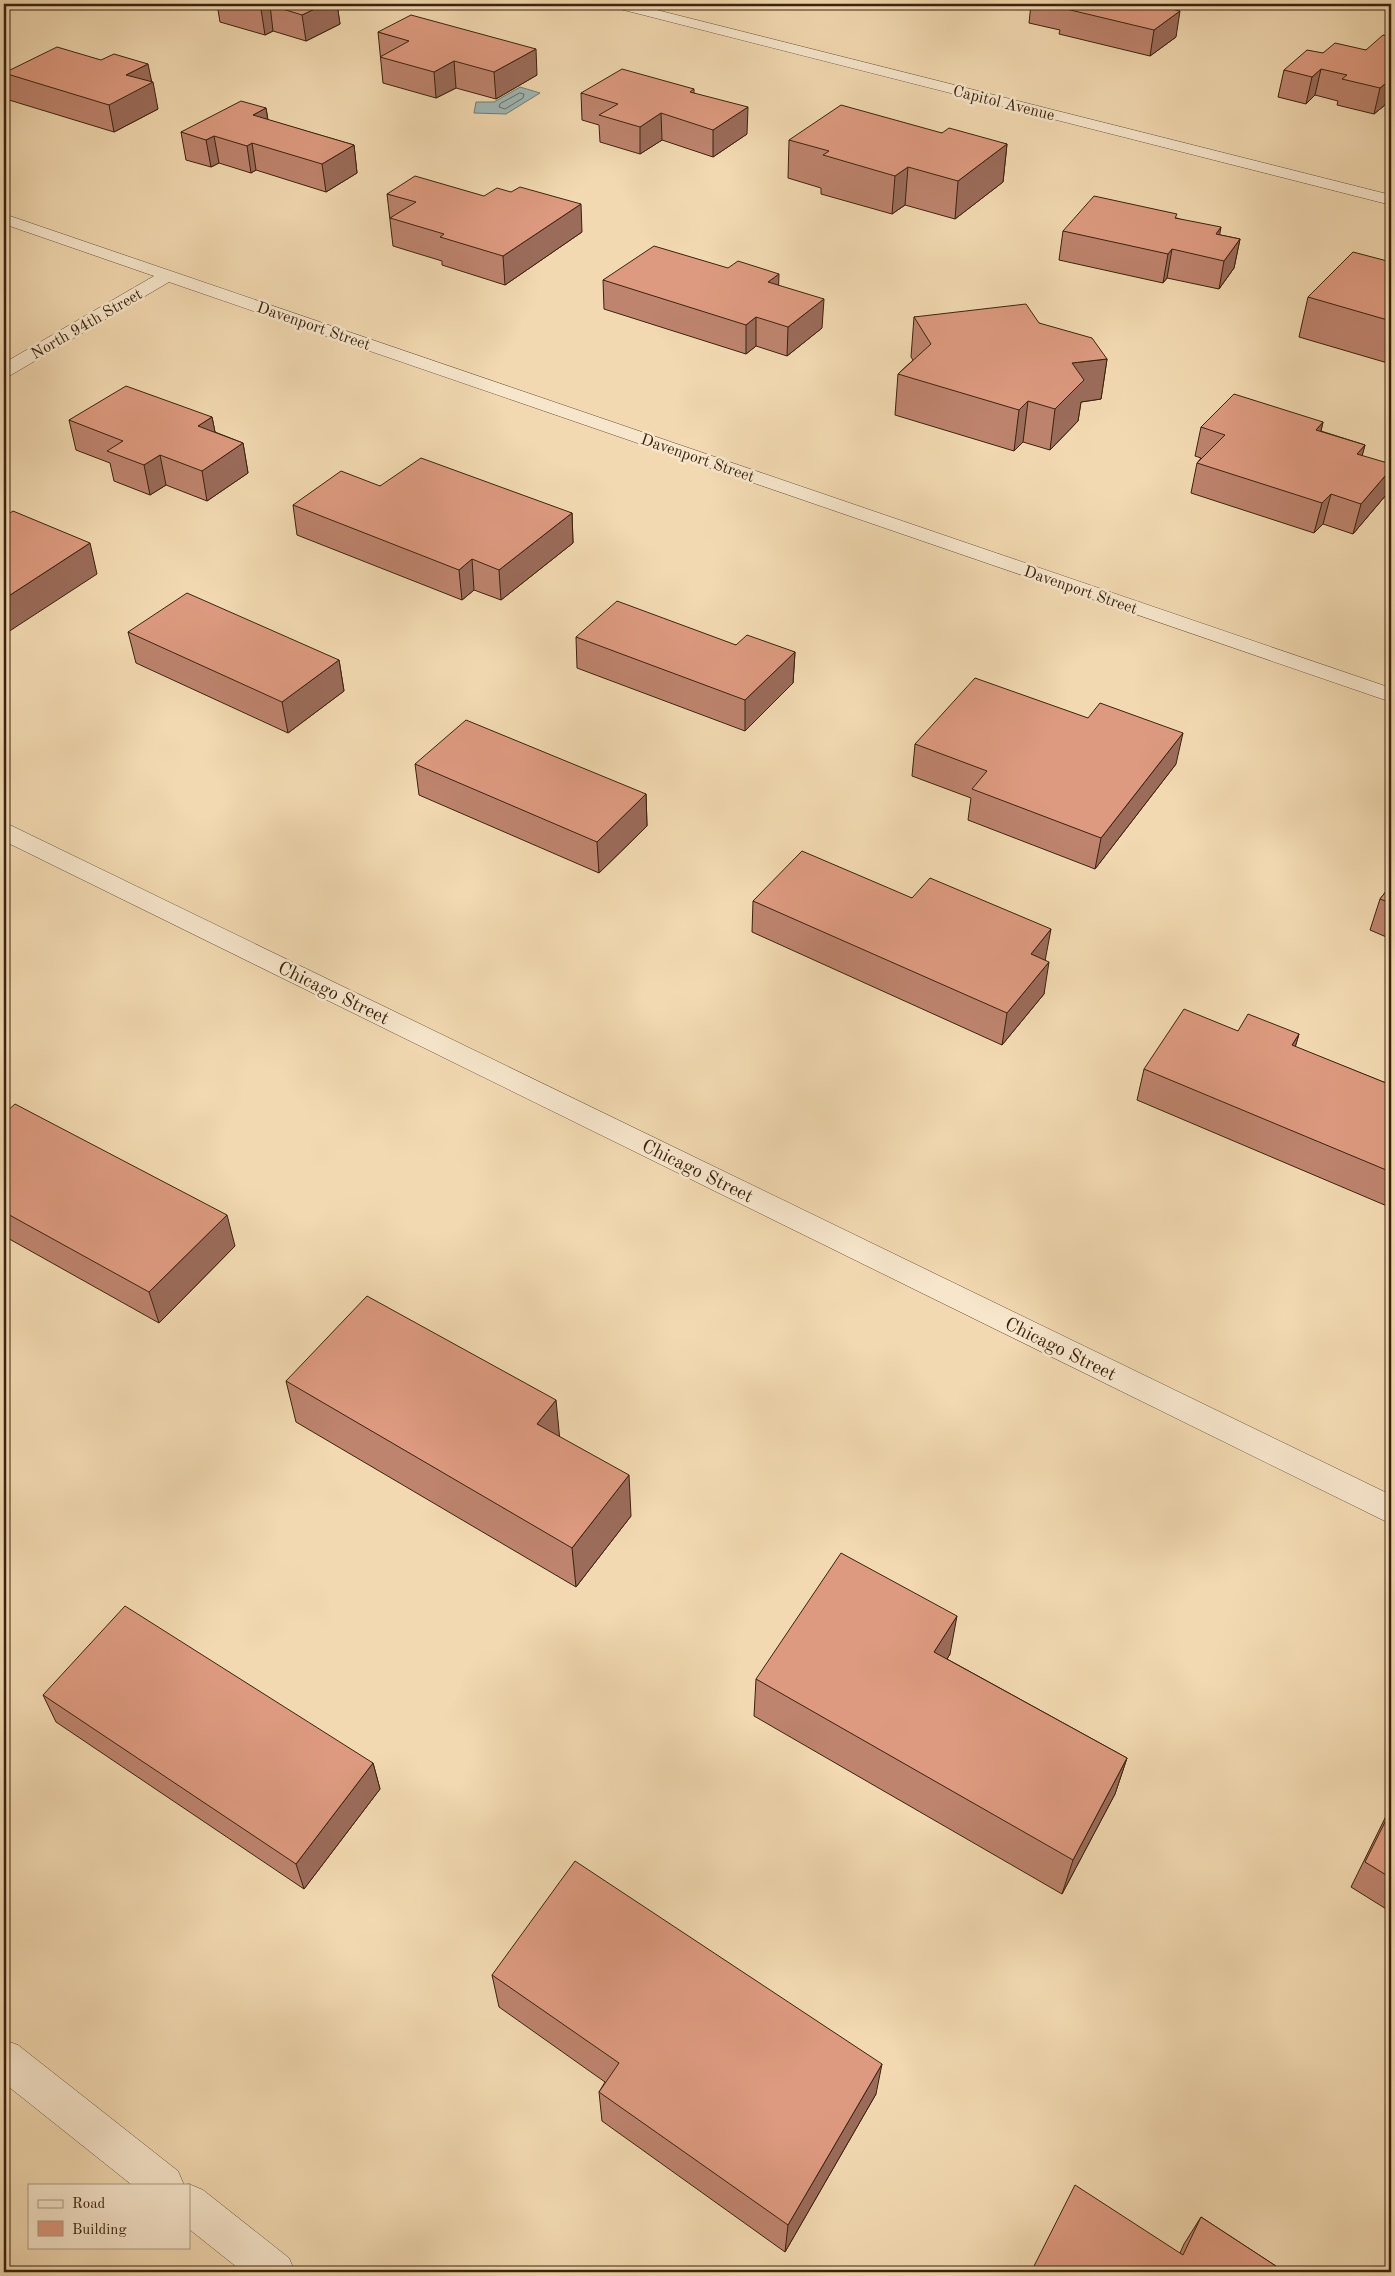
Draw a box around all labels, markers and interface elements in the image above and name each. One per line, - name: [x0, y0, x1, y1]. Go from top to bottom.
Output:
- street label: Capitol Avenue: [951, 84, 1056, 124]
- street label: North 94th Street: [29, 286, 146, 363]
- street label: Davenport Street: [255, 300, 373, 354]
- street label: Davenport Street: [639, 432, 757, 486]
- street label: Davenport Street: [1022, 564, 1140, 618]
- street label: Chicago Street: [274, 959, 392, 1029]
- street label: Chicago Street: [638, 1137, 756, 1207]
- street label: Chicago Street: [1001, 1315, 1119, 1385]
- legend: [28, 2184, 190, 2248]
- text: Road: [72, 2197, 106, 2212]
- text: Building: [72, 2223, 127, 2238]

